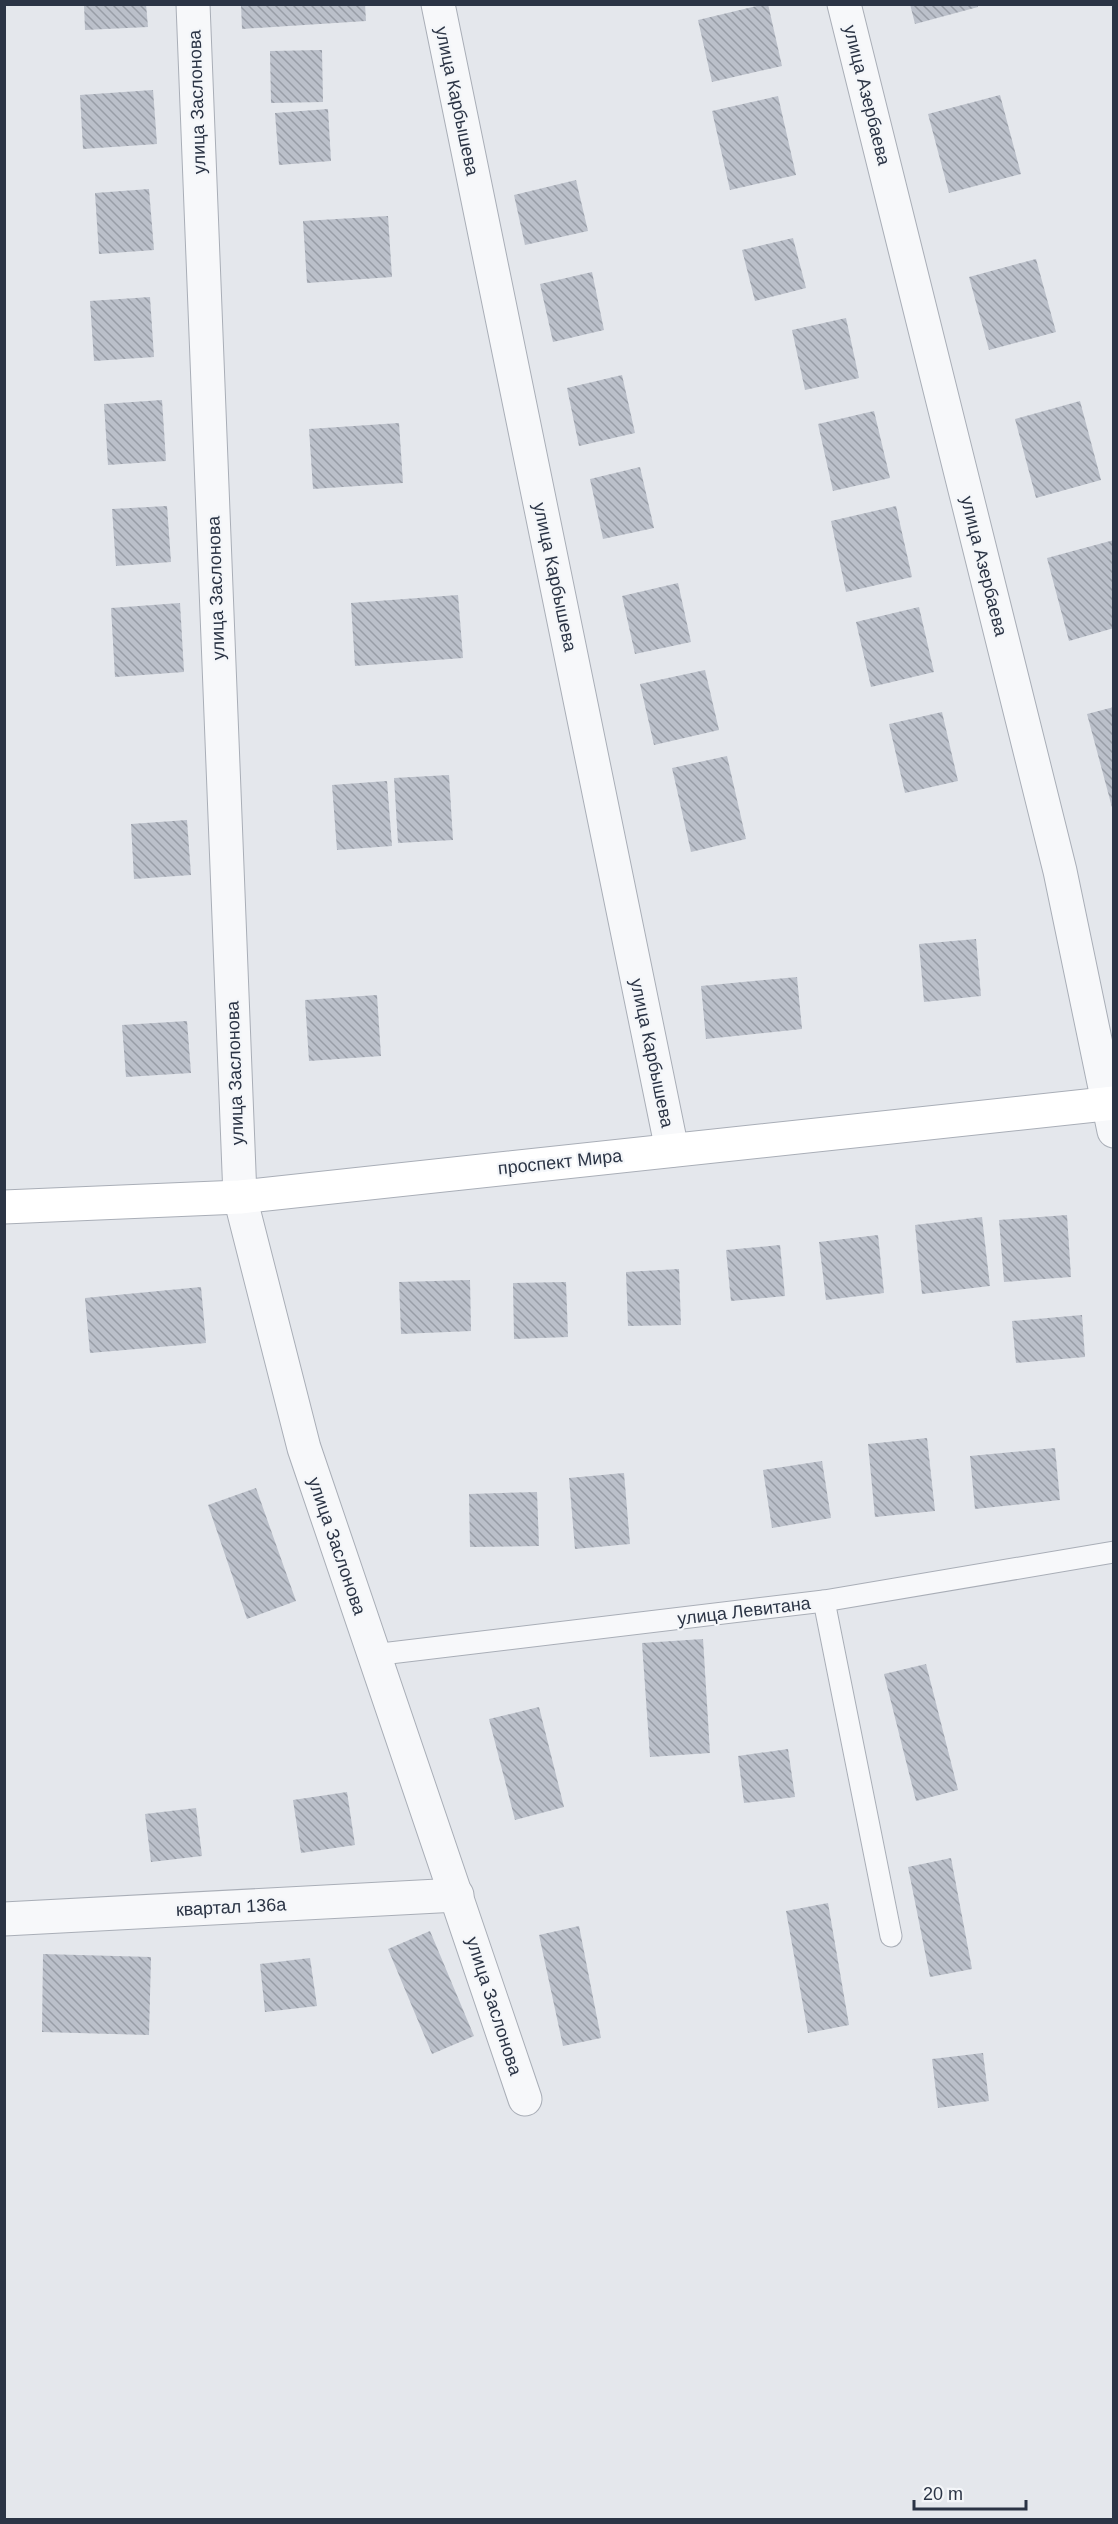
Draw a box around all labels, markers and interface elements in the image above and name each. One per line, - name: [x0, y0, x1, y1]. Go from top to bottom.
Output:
- street label: улица Азербаева: [840, 23, 894, 168]
- street label: улица Карбышева: [431, 25, 483, 178]
- street label: улица Заслонова: [184, 29, 210, 175]
- street label: улица Азербаева: [957, 494, 1011, 639]
- street label: улица Карбышева: [529, 501, 581, 654]
- street label: улица Заслонова: [203, 515, 229, 661]
- street label: улица Карбышева: [626, 977, 678, 1130]
- street label: улица Заслонова: [222, 1000, 248, 1146]
- street label: проспект Мира: [497, 1145, 624, 1178]
- street label: улица Заслонова: [304, 1474, 370, 1618]
- street label: улица Левитана: [676, 1593, 813, 1629]
- street label: квартал 136а: [175, 1894, 288, 1920]
- street label: улица Заслонова: [462, 1934, 526, 2079]
- scale bar: [914, 2473, 1026, 2511]
- text: 20 m: [923, 2484, 963, 2504]

